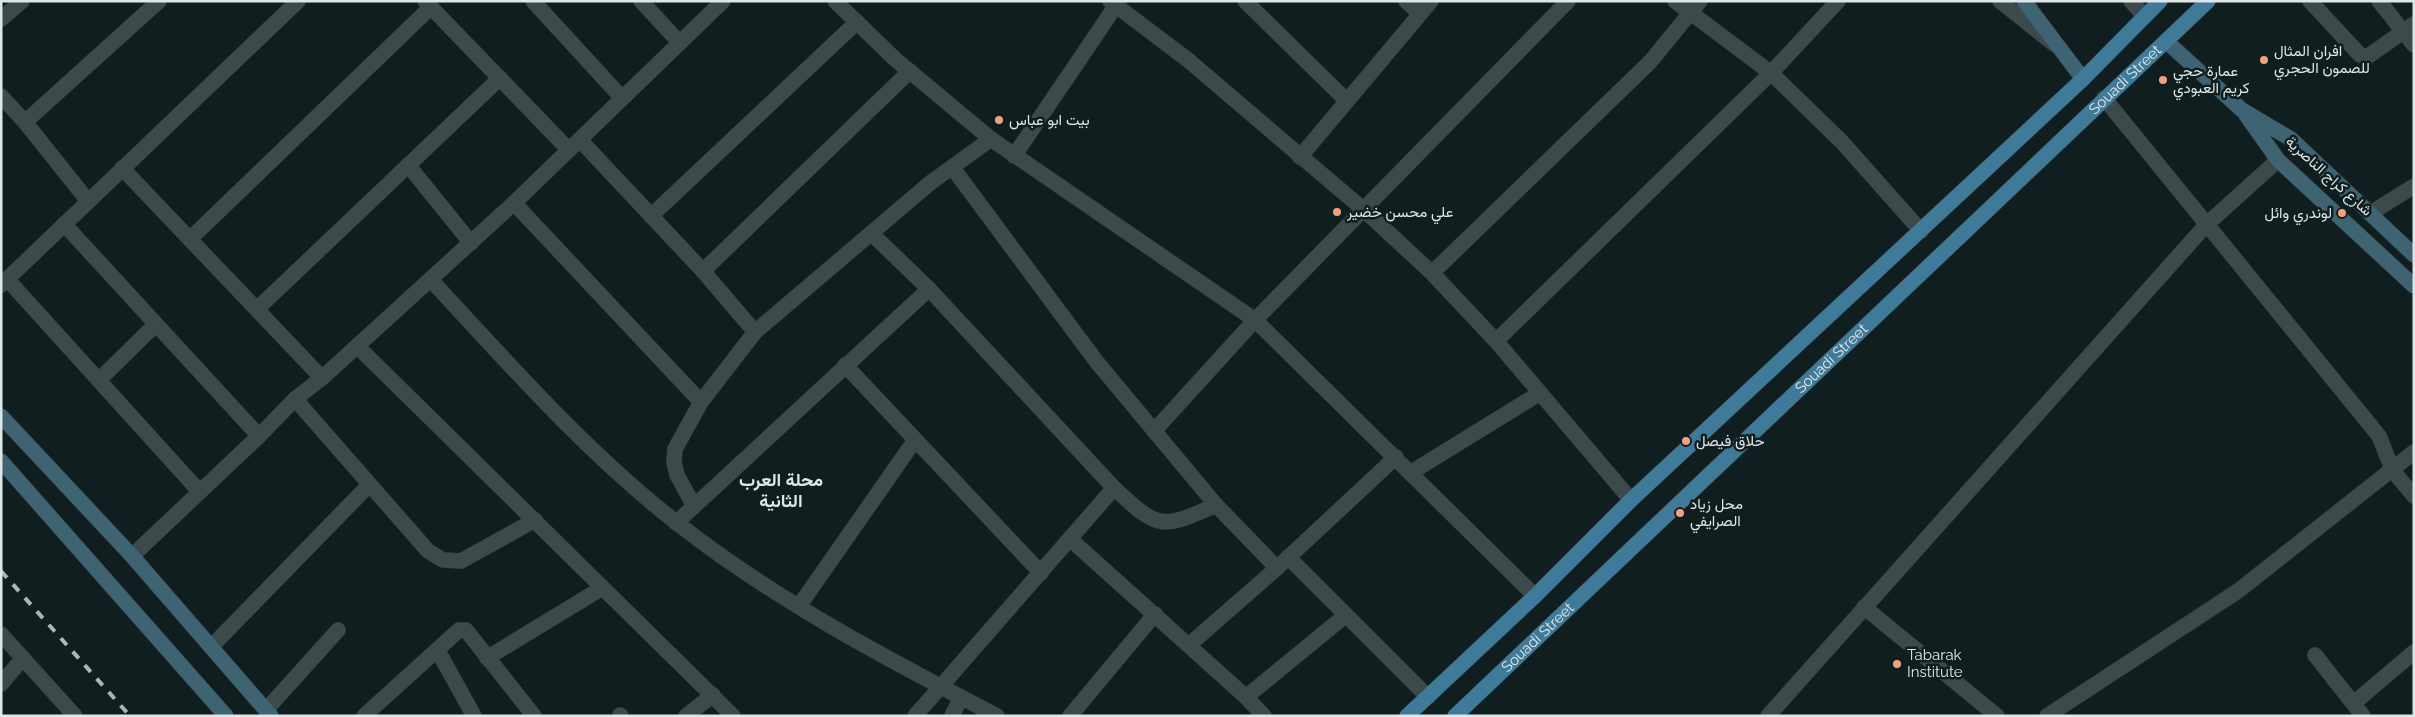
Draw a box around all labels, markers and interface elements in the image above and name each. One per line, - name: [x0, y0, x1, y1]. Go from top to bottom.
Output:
- street label: Souadi Street: [2085, 41, 2165, 118]
- place label: افران المثال للصمون الحجري: [2274, 42, 2370, 81]
- marker: افران المثال للصمون الحجري: [2258, 54, 2270, 66]
- place label: عمارة حجي كريم العبودي: [2173, 62, 2250, 101]
- marker: عمارة حجي كريم العبودي: [2157, 74, 2169, 86]
- place label: بيت ابو عباس: [1009, 111, 1090, 130]
- marker: بيت ابو عباس: [993, 114, 1005, 126]
- street label: شارع كراج الناصرية: [2281, 132, 2376, 221]
- place label: علي محسن خضير: [1346, 203, 1454, 225]
- place label: لوندري وائل: [2264, 204, 2332, 226]
- marker: علي محسن خضير: [1331, 206, 1343, 218]
- marker: لوندري وائل: [2336, 207, 2348, 219]
- street label: Souadi Street: [1791, 320, 1871, 397]
- place label: حلاق فيصل: [1696, 432, 1765, 450]
- marker: حلاق فيصل: [1680, 435, 1692, 447]
- district label: محلة العرب الثانية: [739, 469, 823, 512]
- place label: محل زياد الصرايفي: [1690, 495, 1743, 534]
- marker: محل زياد الصرايفي: [1674, 507, 1686, 519]
- street label: Souadi Street: [1498, 599, 1578, 676]
- place label: Tabarak Institute: [1907, 646, 1963, 681]
- marker: Tabarak Institute: [1891, 658, 1903, 670]

